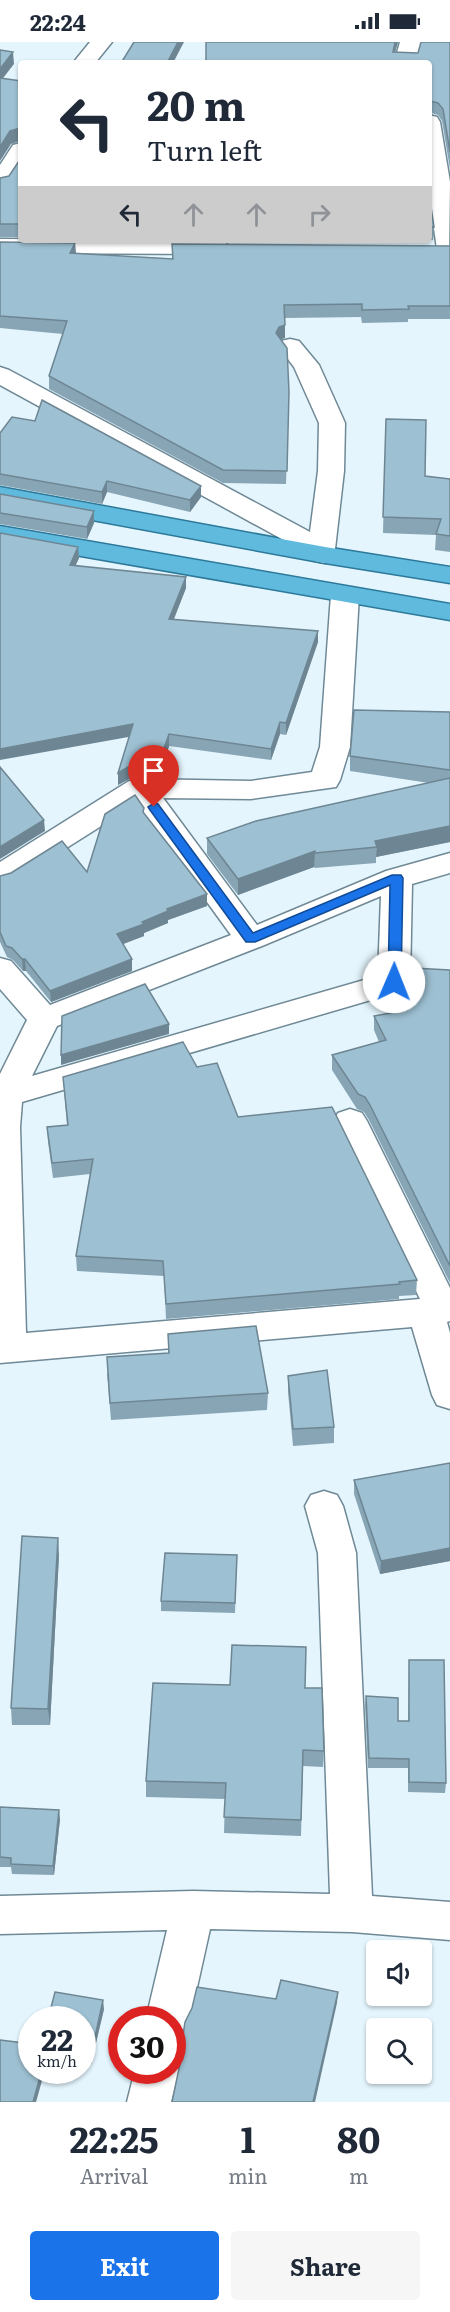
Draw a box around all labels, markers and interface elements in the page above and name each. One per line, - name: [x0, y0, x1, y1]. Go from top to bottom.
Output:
- text: 22:24: [30, 5, 86, 38]
- text: 20 m: [147, 72, 246, 134]
- icon: left: [48, 84, 126, 162]
- text: Turn left: [147, 129, 262, 169]
- icon: left: [114, 198, 147, 231]
- icon: ahead: [177, 198, 210, 231]
- icon: ahead: [240, 198, 273, 231]
- icon: right: [303, 198, 336, 231]
- pin: [128, 745, 179, 807]
- icon: arrive: [137, 754, 170, 787]
- position arrow: [362, 950, 426, 1014]
- map controls: [366, 1940, 432, 2084]
- button: sound: [366, 1940, 432, 2006]
- speed limit sign: 30: [108, 2006, 186, 2084]
- text: 22: [41, 2016, 73, 2060]
- button: search: [366, 2018, 432, 2084]
- text: km/h: [37, 2049, 77, 2072]
- text: 22:25: [70, 2111, 159, 2164]
- text: 1: [240, 2111, 255, 2164]
- text: 80: [337, 2111, 380, 2164]
- text: Arrival: [80, 2160, 148, 2190]
- text: min: [228, 2160, 268, 2190]
- text: m: [349, 2160, 368, 2190]
- button: Exit: [30, 2231, 219, 2300]
- button: Share: [231, 2231, 420, 2300]

